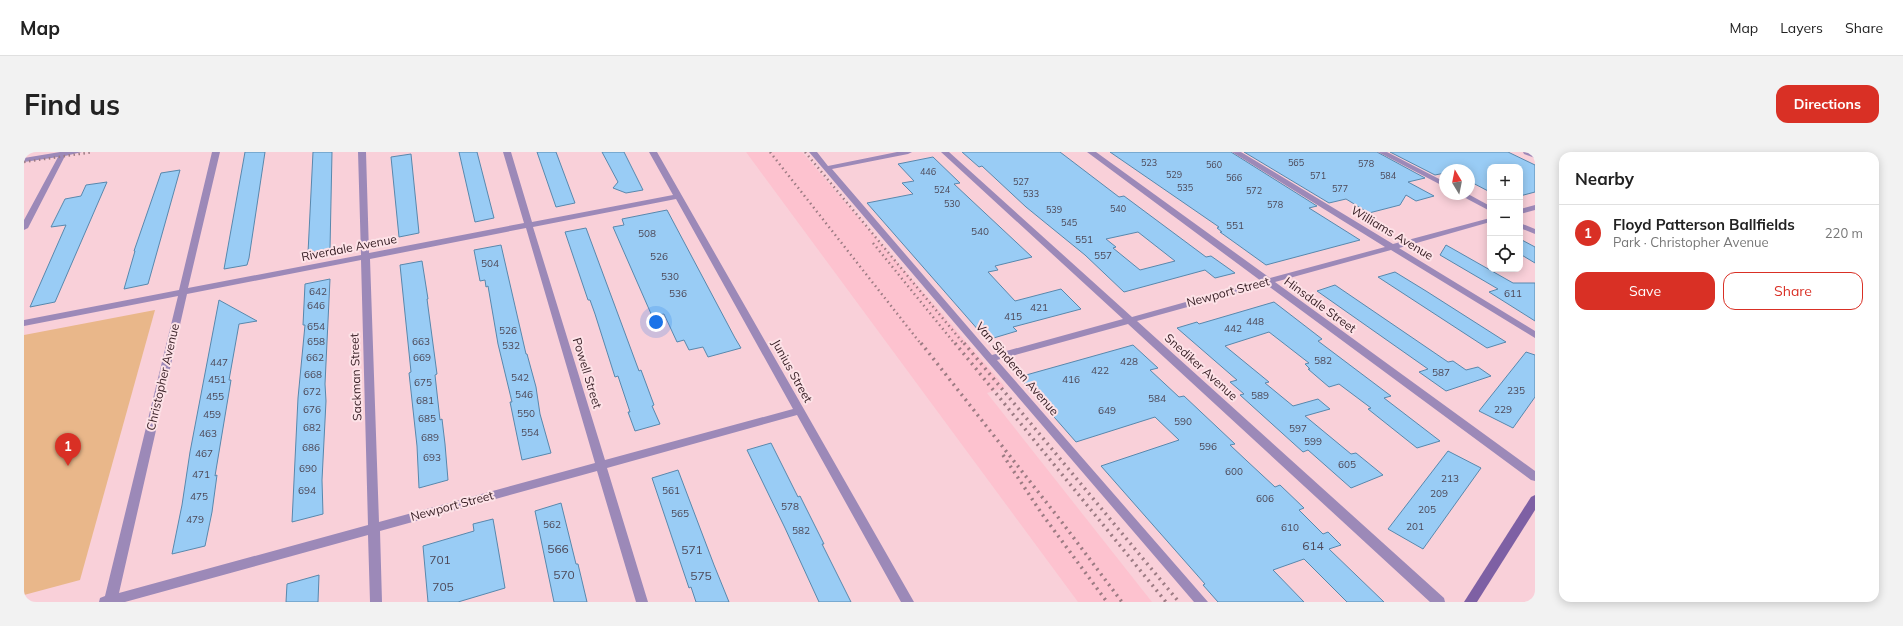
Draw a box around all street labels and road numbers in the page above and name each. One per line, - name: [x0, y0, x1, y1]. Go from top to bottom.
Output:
- street label: Williams Avenue: [1348, 202, 1436, 263]
- street label: Riverdale Avenue: [300, 231, 398, 264]
- street label: Newport Street: [1185, 273, 1271, 310]
- street label: Hinsdale Street: [1281, 274, 1359, 336]
- street label: Van Sinderen Avenue: [973, 319, 1062, 418]
- street label: Christopher Avenue: [143, 322, 182, 432]
- street label: Snediker Avenue: [1162, 330, 1241, 403]
- street label: Sackman Street: [346, 333, 365, 421]
- street label: Powell Street: [570, 336, 605, 410]
- street label: Junius Street: [769, 337, 816, 405]
- street label: Newport Street: [409, 487, 495, 524]

